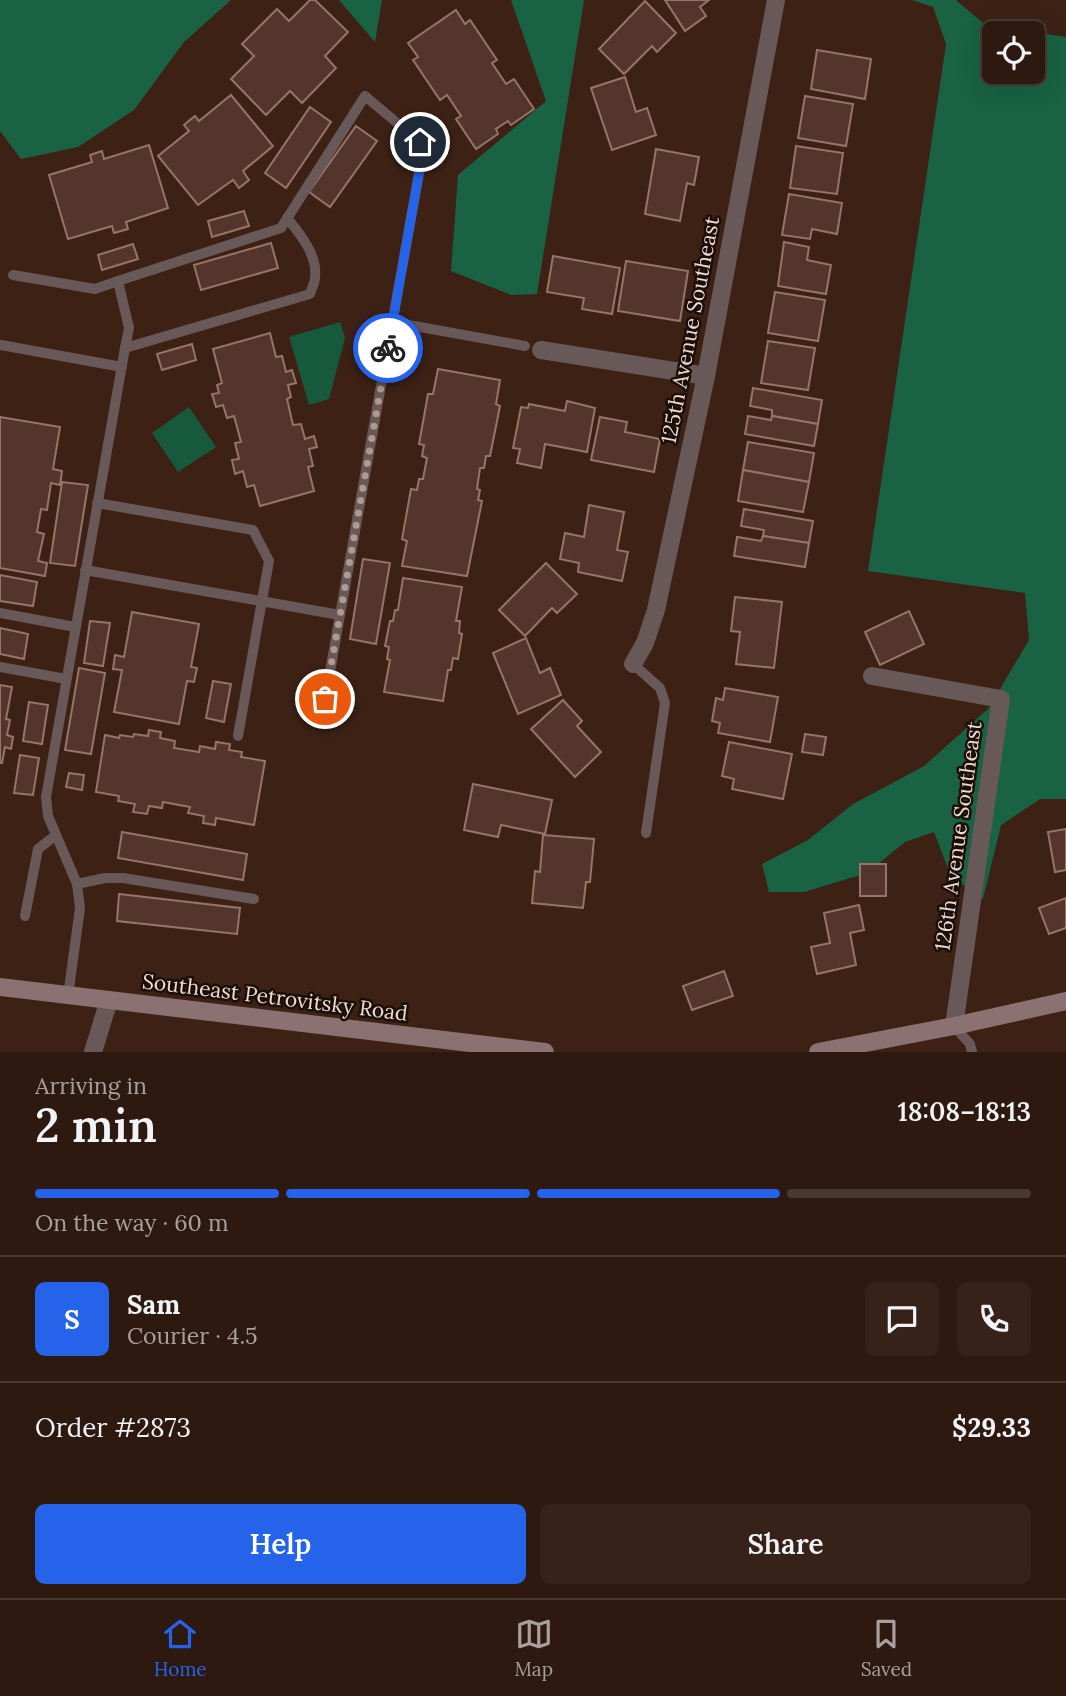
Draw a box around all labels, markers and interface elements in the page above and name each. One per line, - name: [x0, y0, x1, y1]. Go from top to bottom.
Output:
- map controls: [982, 21, 1045, 84]
- button: locate: [982, 21, 1045, 84]
- pin: [390, 112, 450, 172]
- icon: home: [401, 123, 439, 161]
- street label: 125th Avenue Southeast: [655, 213, 725, 446]
- courier: [353, 313, 423, 383]
- icon: bike: [369, 329, 407, 367]
- pin: [295, 669, 355, 729]
- icon: bag: [306, 680, 344, 718]
- street label: 126th Avenue Southeast: [929, 719, 988, 953]
- street label: Southeast Petrovitsky Road: [141, 967, 409, 1027]
- text: Arriving in: [35, 1071, 147, 1100]
- text: 18:08–18:13: [897, 1095, 1031, 1128]
- text: 2 min: [35, 1096, 157, 1155]
- text: On the way · 60 m: [35, 1208, 228, 1237]
- button: chat: [865, 1282, 939, 1356]
- button: phone: [957, 1282, 1031, 1356]
- text: Sam: [127, 1288, 180, 1321]
- text: S: [64, 1303, 80, 1336]
- text: Courier · 4.5: [127, 1321, 258, 1350]
- text: Order #2873: [35, 1411, 191, 1444]
- text: $29.33: [952, 1411, 1031, 1444]
- button: Help: [35, 1504, 526, 1584]
- button: Share: [540, 1504, 1031, 1584]
- tab: Home: [154, 1615, 207, 1681]
- tab: Map: [514, 1615, 553, 1681]
- tab: Saved: [861, 1615, 912, 1681]

